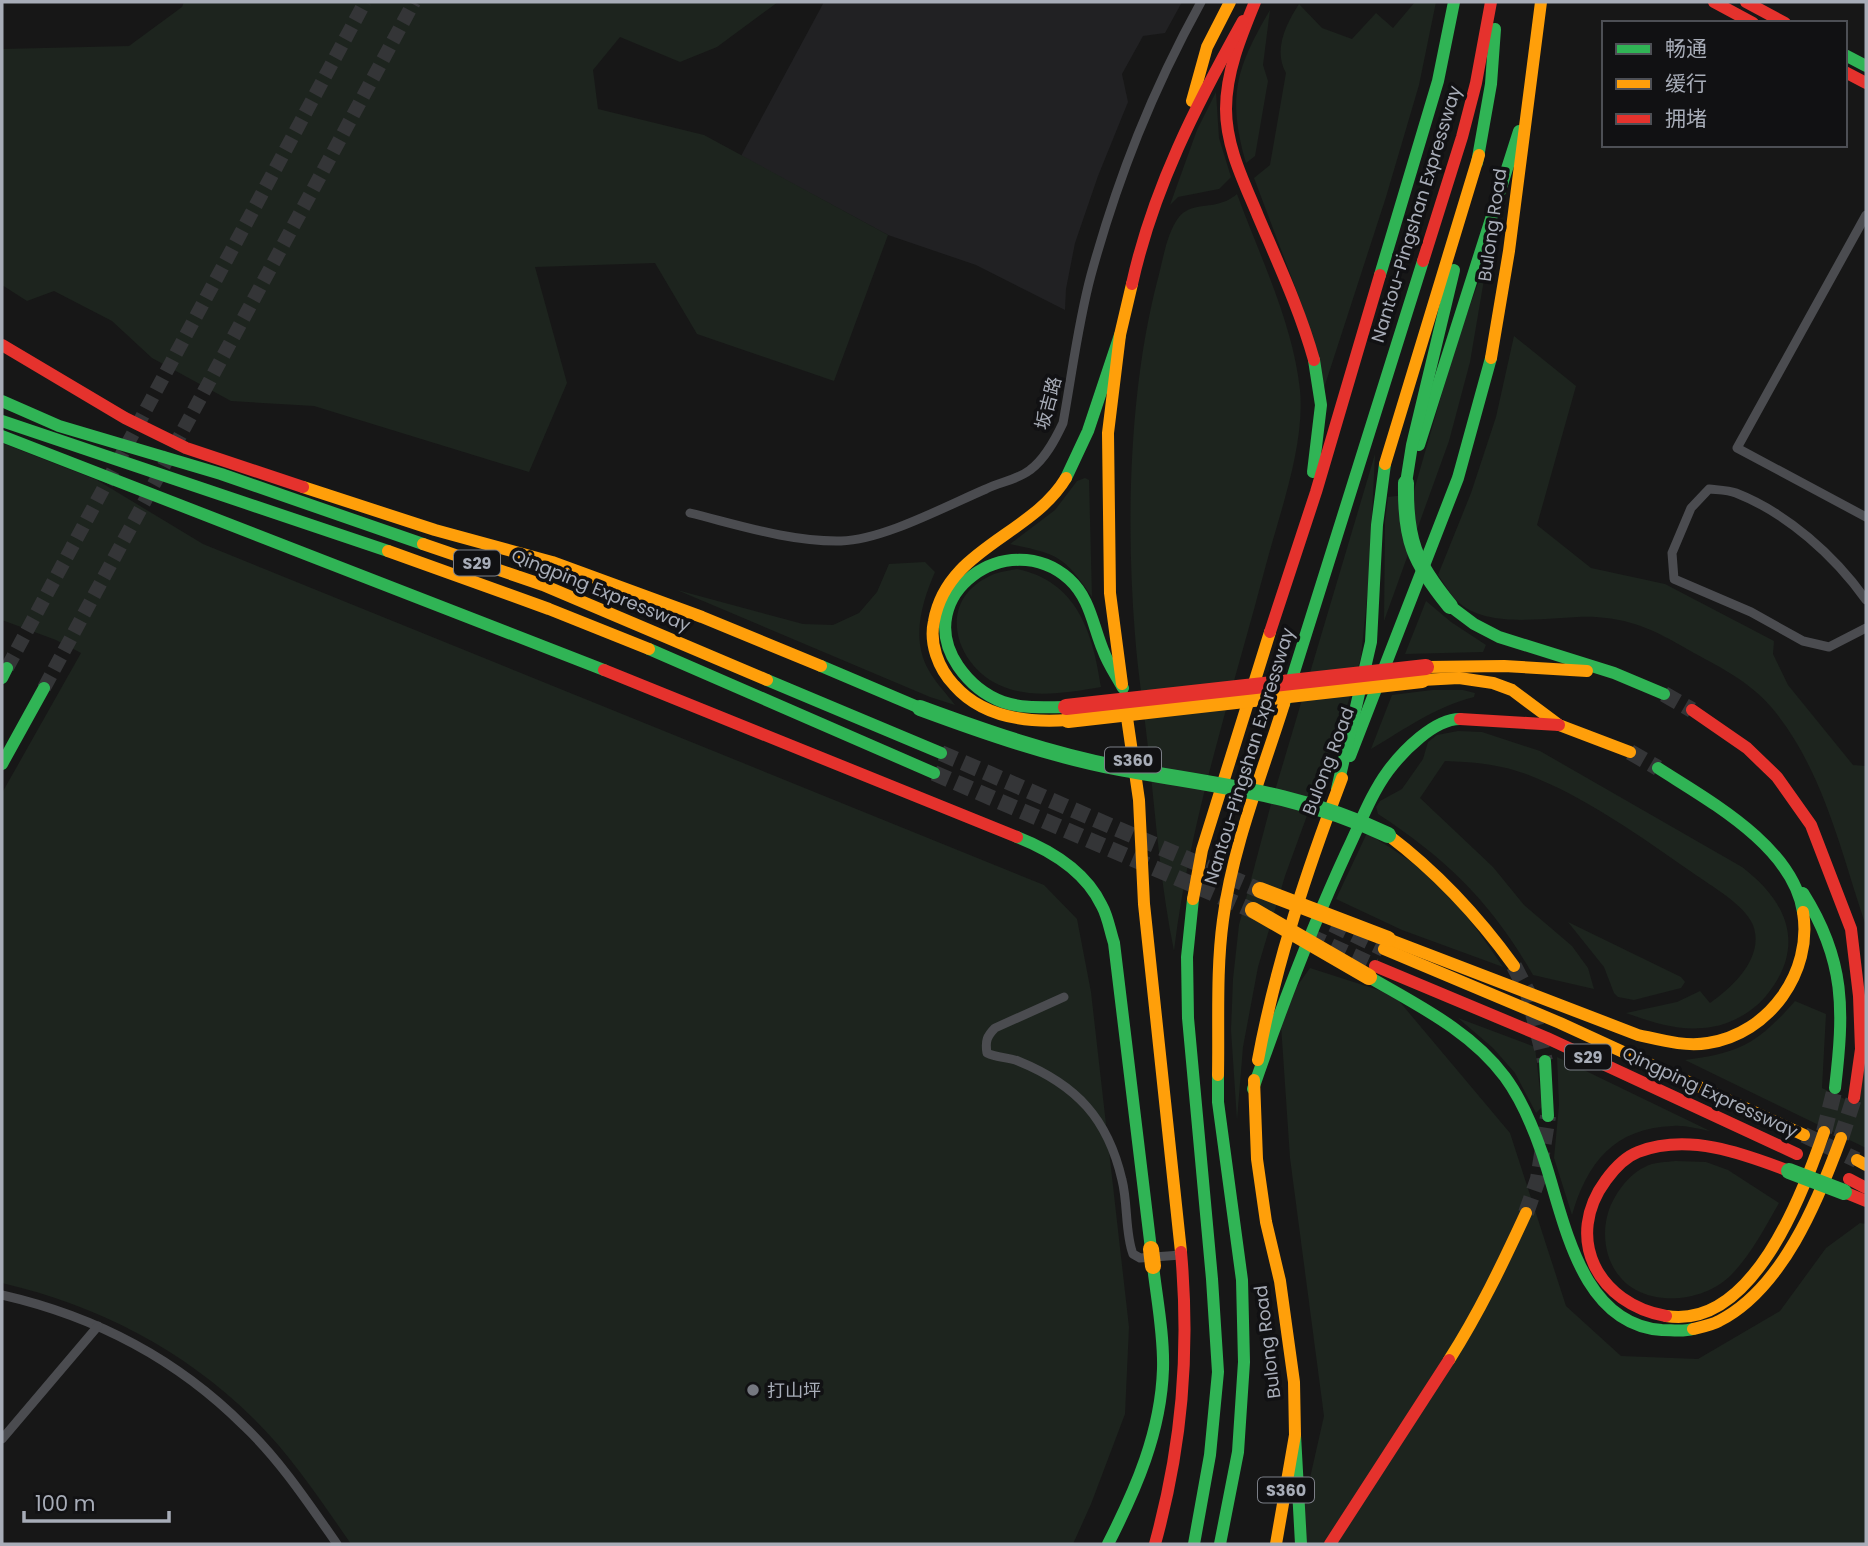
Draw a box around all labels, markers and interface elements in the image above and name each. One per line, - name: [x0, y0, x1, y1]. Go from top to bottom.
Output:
- legend: [1602, 21, 1847, 147]
- text: 畅通: [1665, 34, 1707, 63]
- text: 缓行: [1665, 69, 1707, 98]
- street label: Nantou-Pingshan Expressway: [1365, 82, 1467, 346]
- text: 拥堵: [1665, 104, 1707, 133]
- street label: Bulong Road: [1472, 167, 1512, 283]
- street label: 坂吉路: [1029, 374, 1067, 432]
- street label: Qingping Expressway: [508, 543, 694, 637]
- road number: S29: [454, 550, 500, 576]
- street label: Nantou-Pingshan Expressway: [1198, 624, 1300, 888]
- street label: Bulong Road: [1296, 703, 1360, 819]
- road number: S360: [1105, 748, 1161, 772]
- street label: Qingping Expressway: [1618, 1040, 1802, 1144]
- road number: S29: [1565, 1044, 1611, 1070]
- street label: Bulong Road: [1248, 1284, 1286, 1400]
- place label: 打山坪: [767, 1378, 821, 1403]
- marker: 打山坪: [745, 1382, 761, 1398]
- road number: S360: [1258, 1478, 1314, 1502]
- scale bar: [24, 1480, 170, 1524]
- text: 100 m: [35, 1489, 95, 1518]

